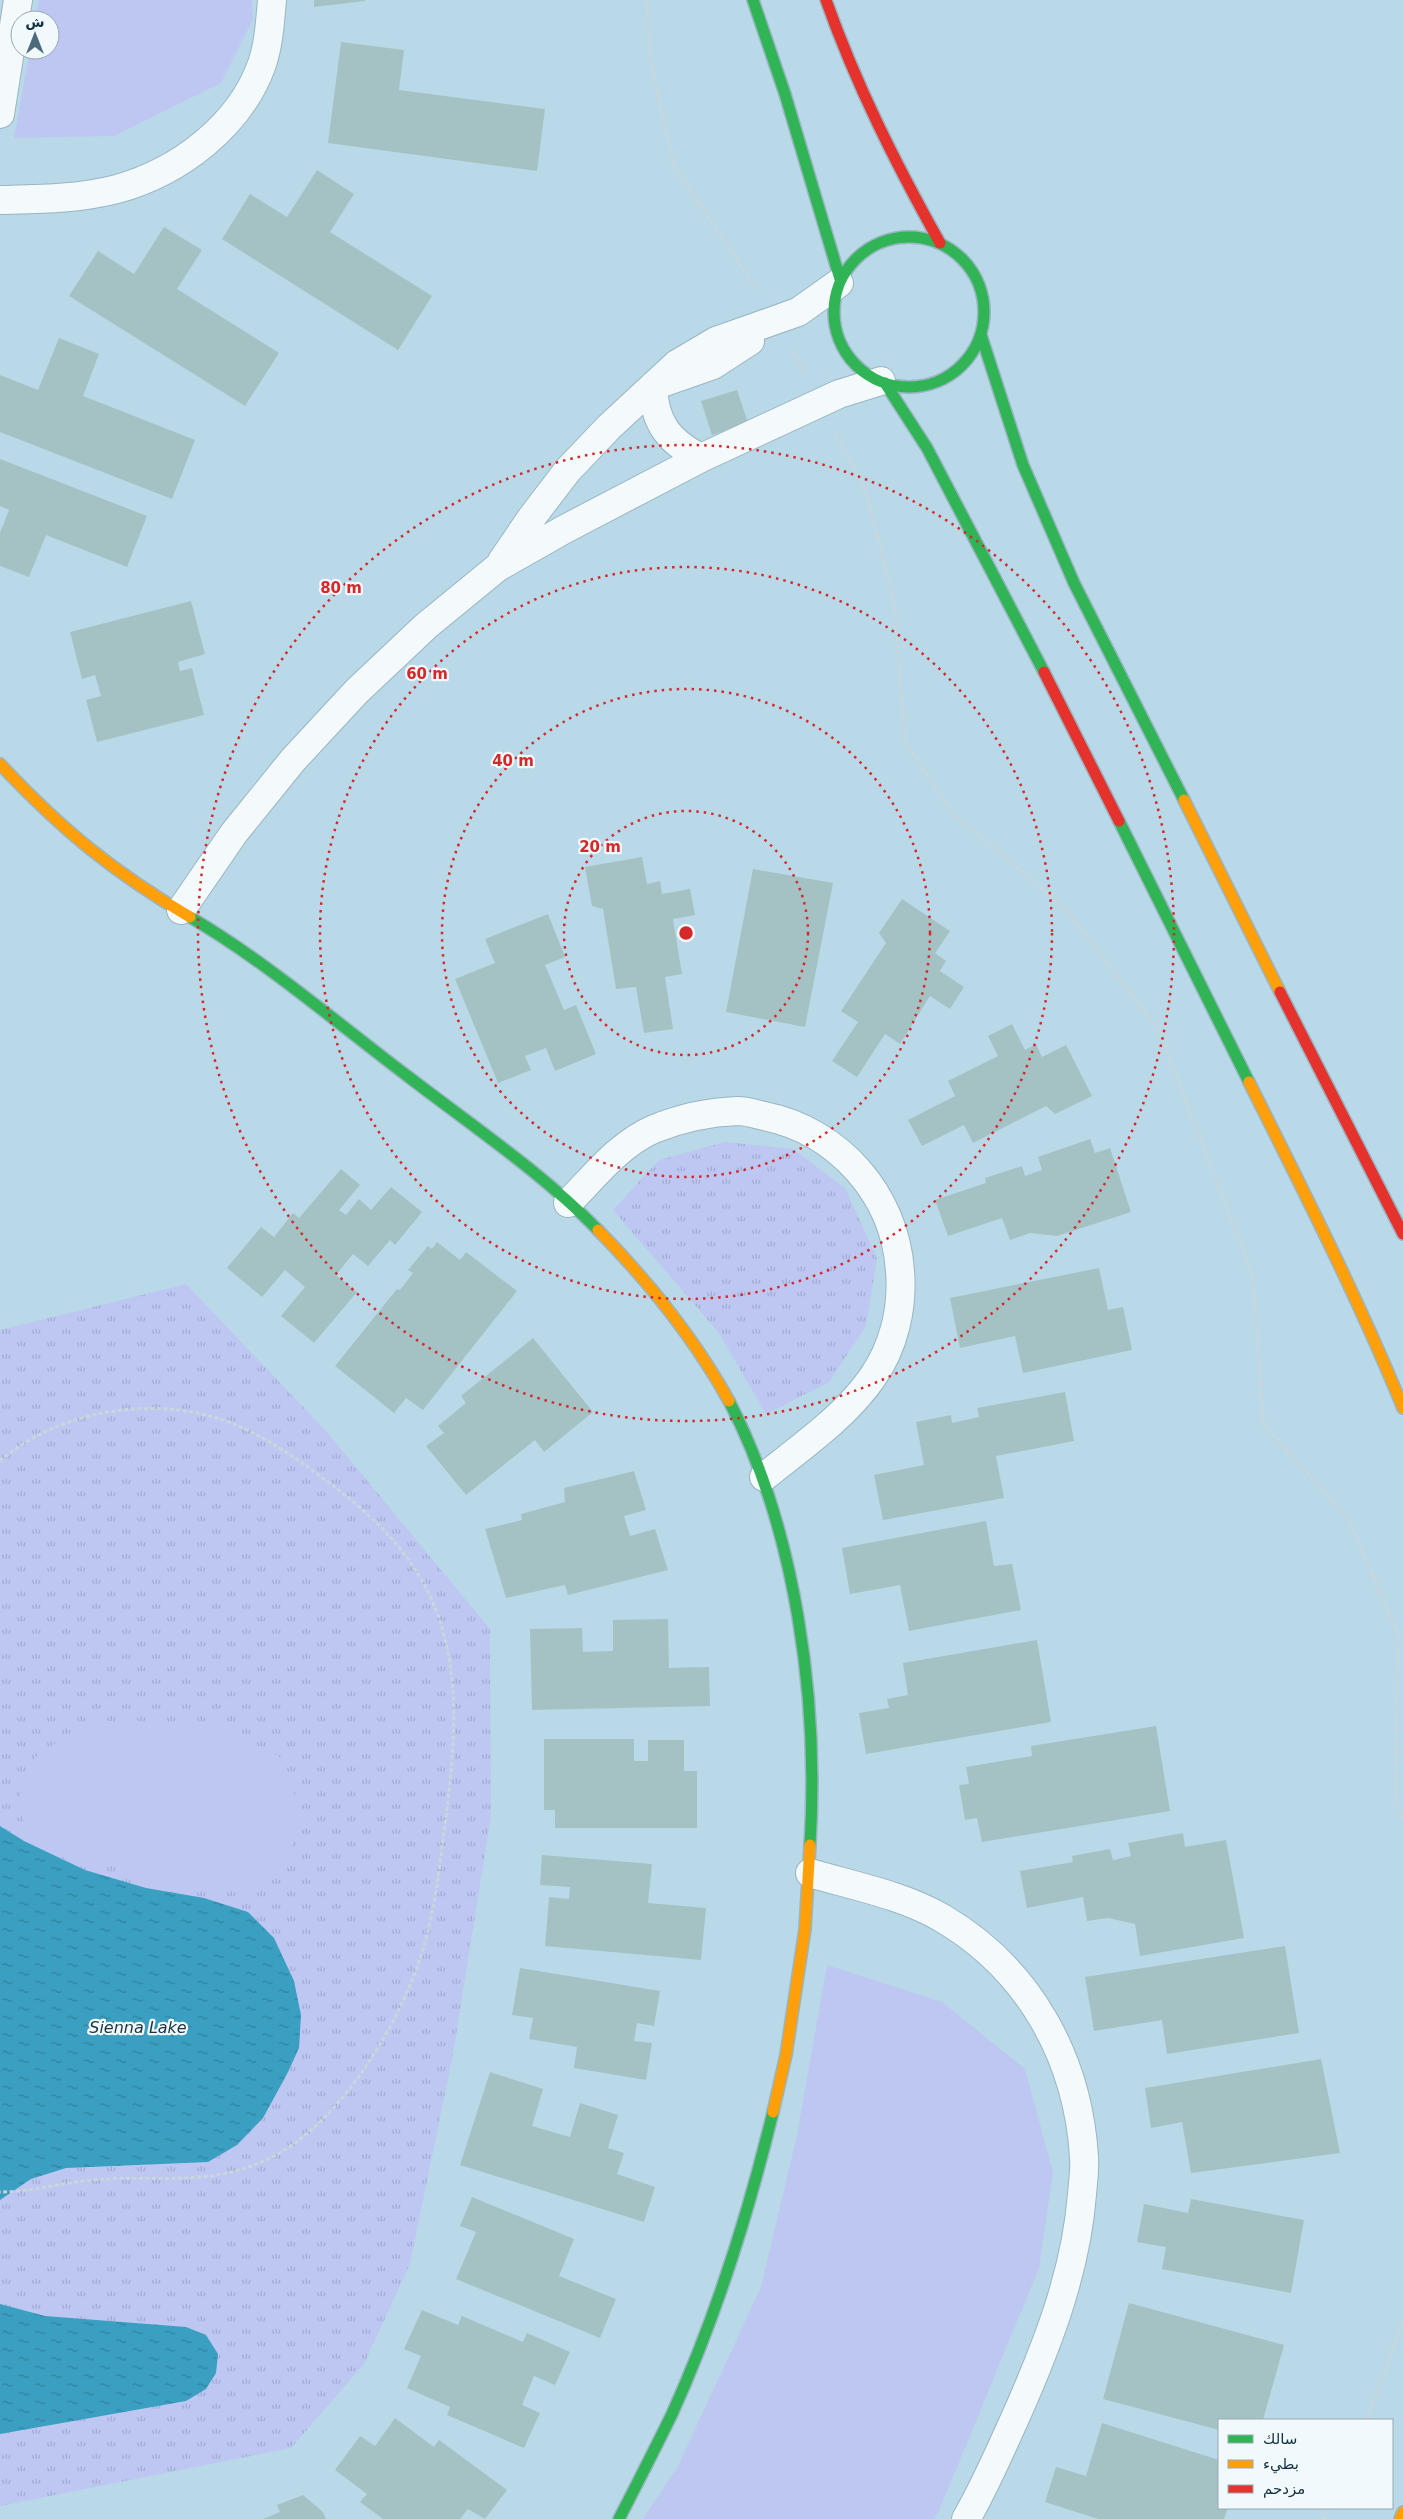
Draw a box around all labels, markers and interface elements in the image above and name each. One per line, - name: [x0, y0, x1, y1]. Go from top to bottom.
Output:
- north arrow: [10, 10, 60, 60]
- text: ش: [25, 14, 45, 30]
- text: 80 m: [320, 579, 362, 597]
- text: 60 m: [406, 665, 448, 683]
- text: 40 m: [492, 752, 534, 770]
- text: 20 m: [579, 838, 621, 856]
- centre of rings: [677, 924, 695, 942]
- water label: Sienna Lake: [89, 2018, 187, 2037]
- legend: [1218, 2419, 1393, 2509]
- text: سالك: [1263, 2430, 1297, 2448]
- text: بطيء: [1263, 2455, 1299, 2474]
- text: مزدحم: [1263, 2480, 1305, 2498]

